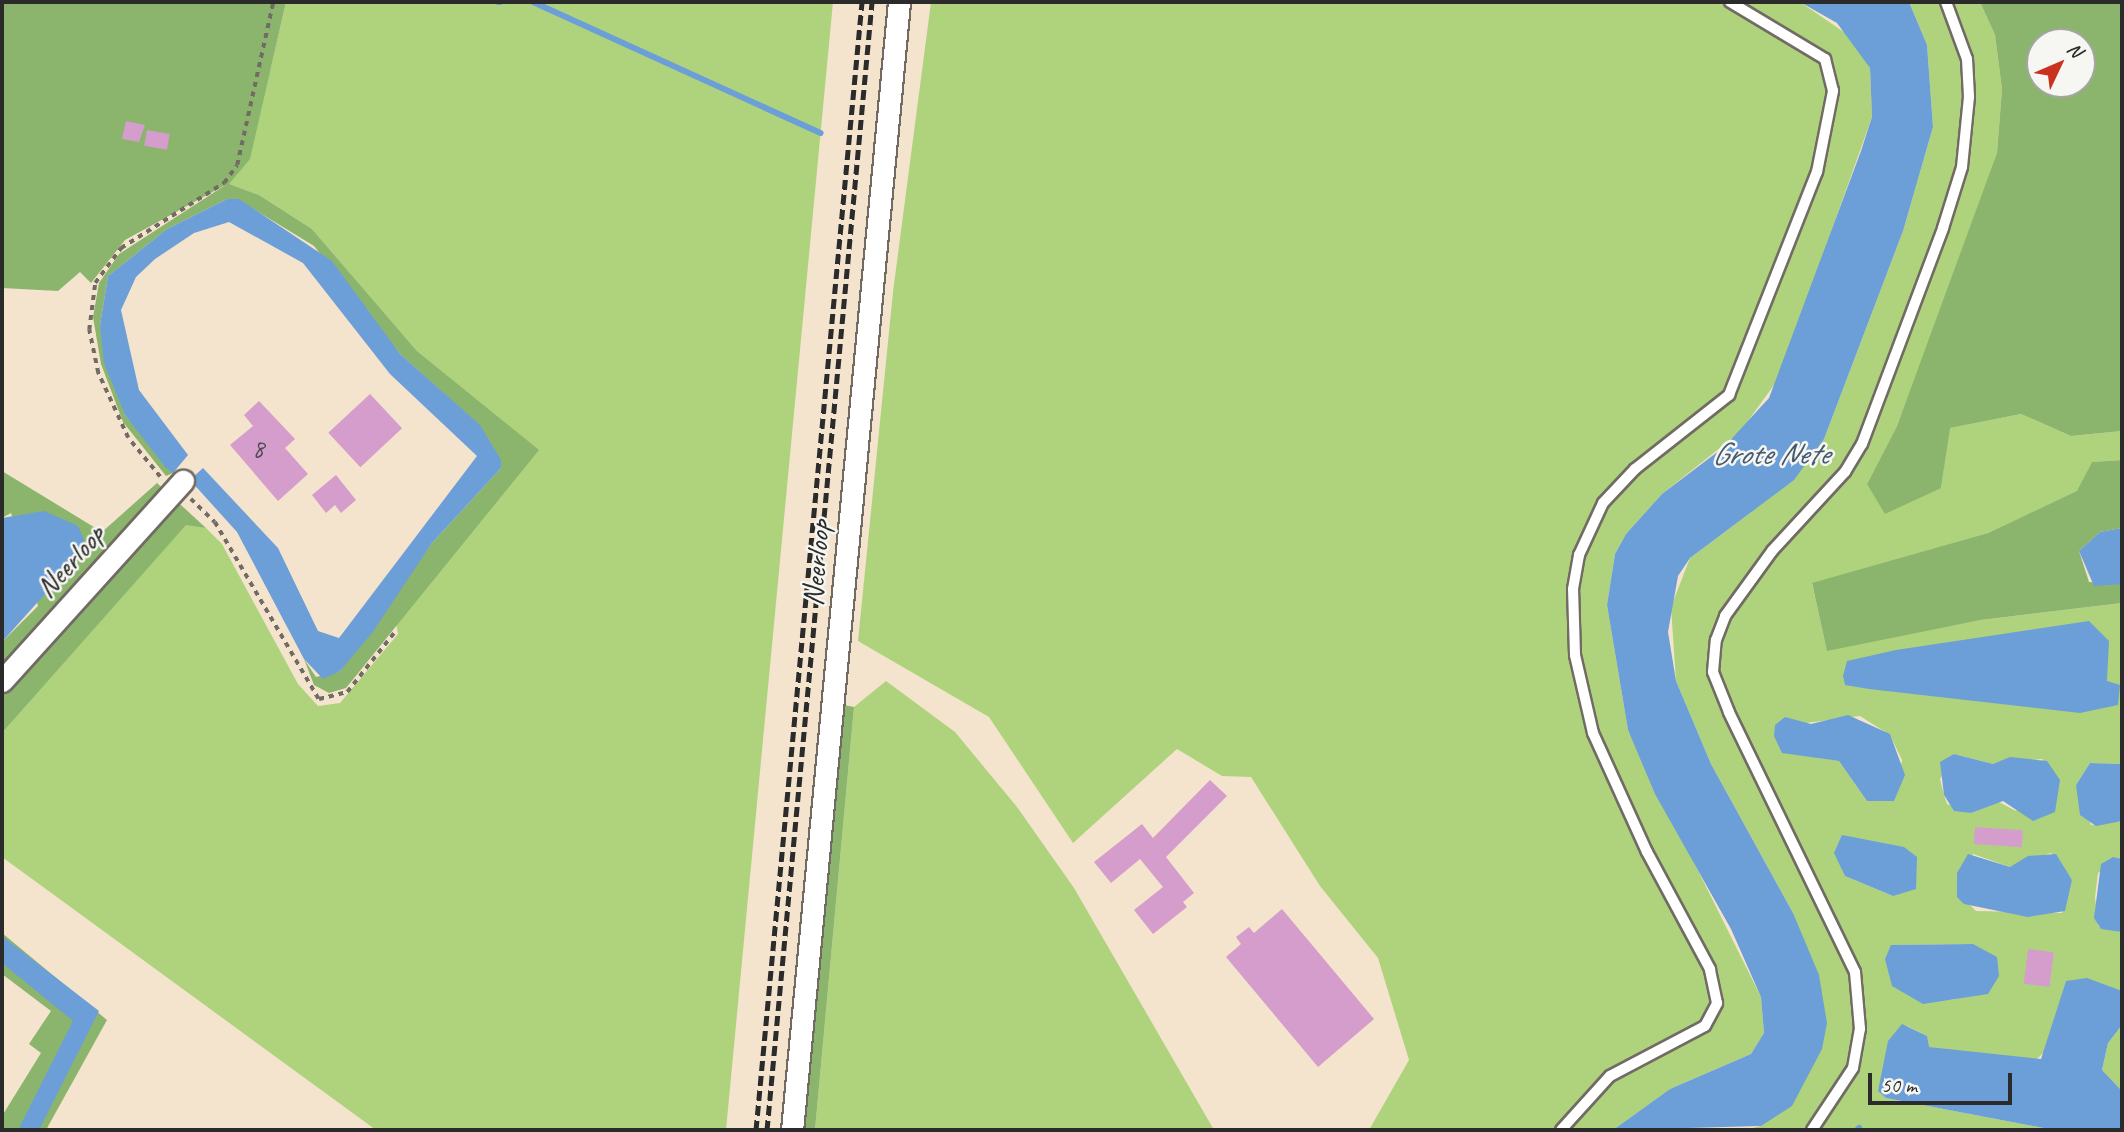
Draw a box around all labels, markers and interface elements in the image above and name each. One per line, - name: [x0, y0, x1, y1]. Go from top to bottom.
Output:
- north arrow: [2026, 28, 2096, 98]
- text: N: [2062, 37, 2087, 62]
- house number: 8: [252, 433, 264, 465]
- water label: Grote Nete: [1711, 435, 1829, 473]
- street label: Neerloop: [28, 517, 112, 605]
- street label: Neerloop: [794, 519, 838, 607]
- scale bar: [1872, 1058, 2016, 1102]
- text: 50 m: [1881, 1072, 1917, 1098]

